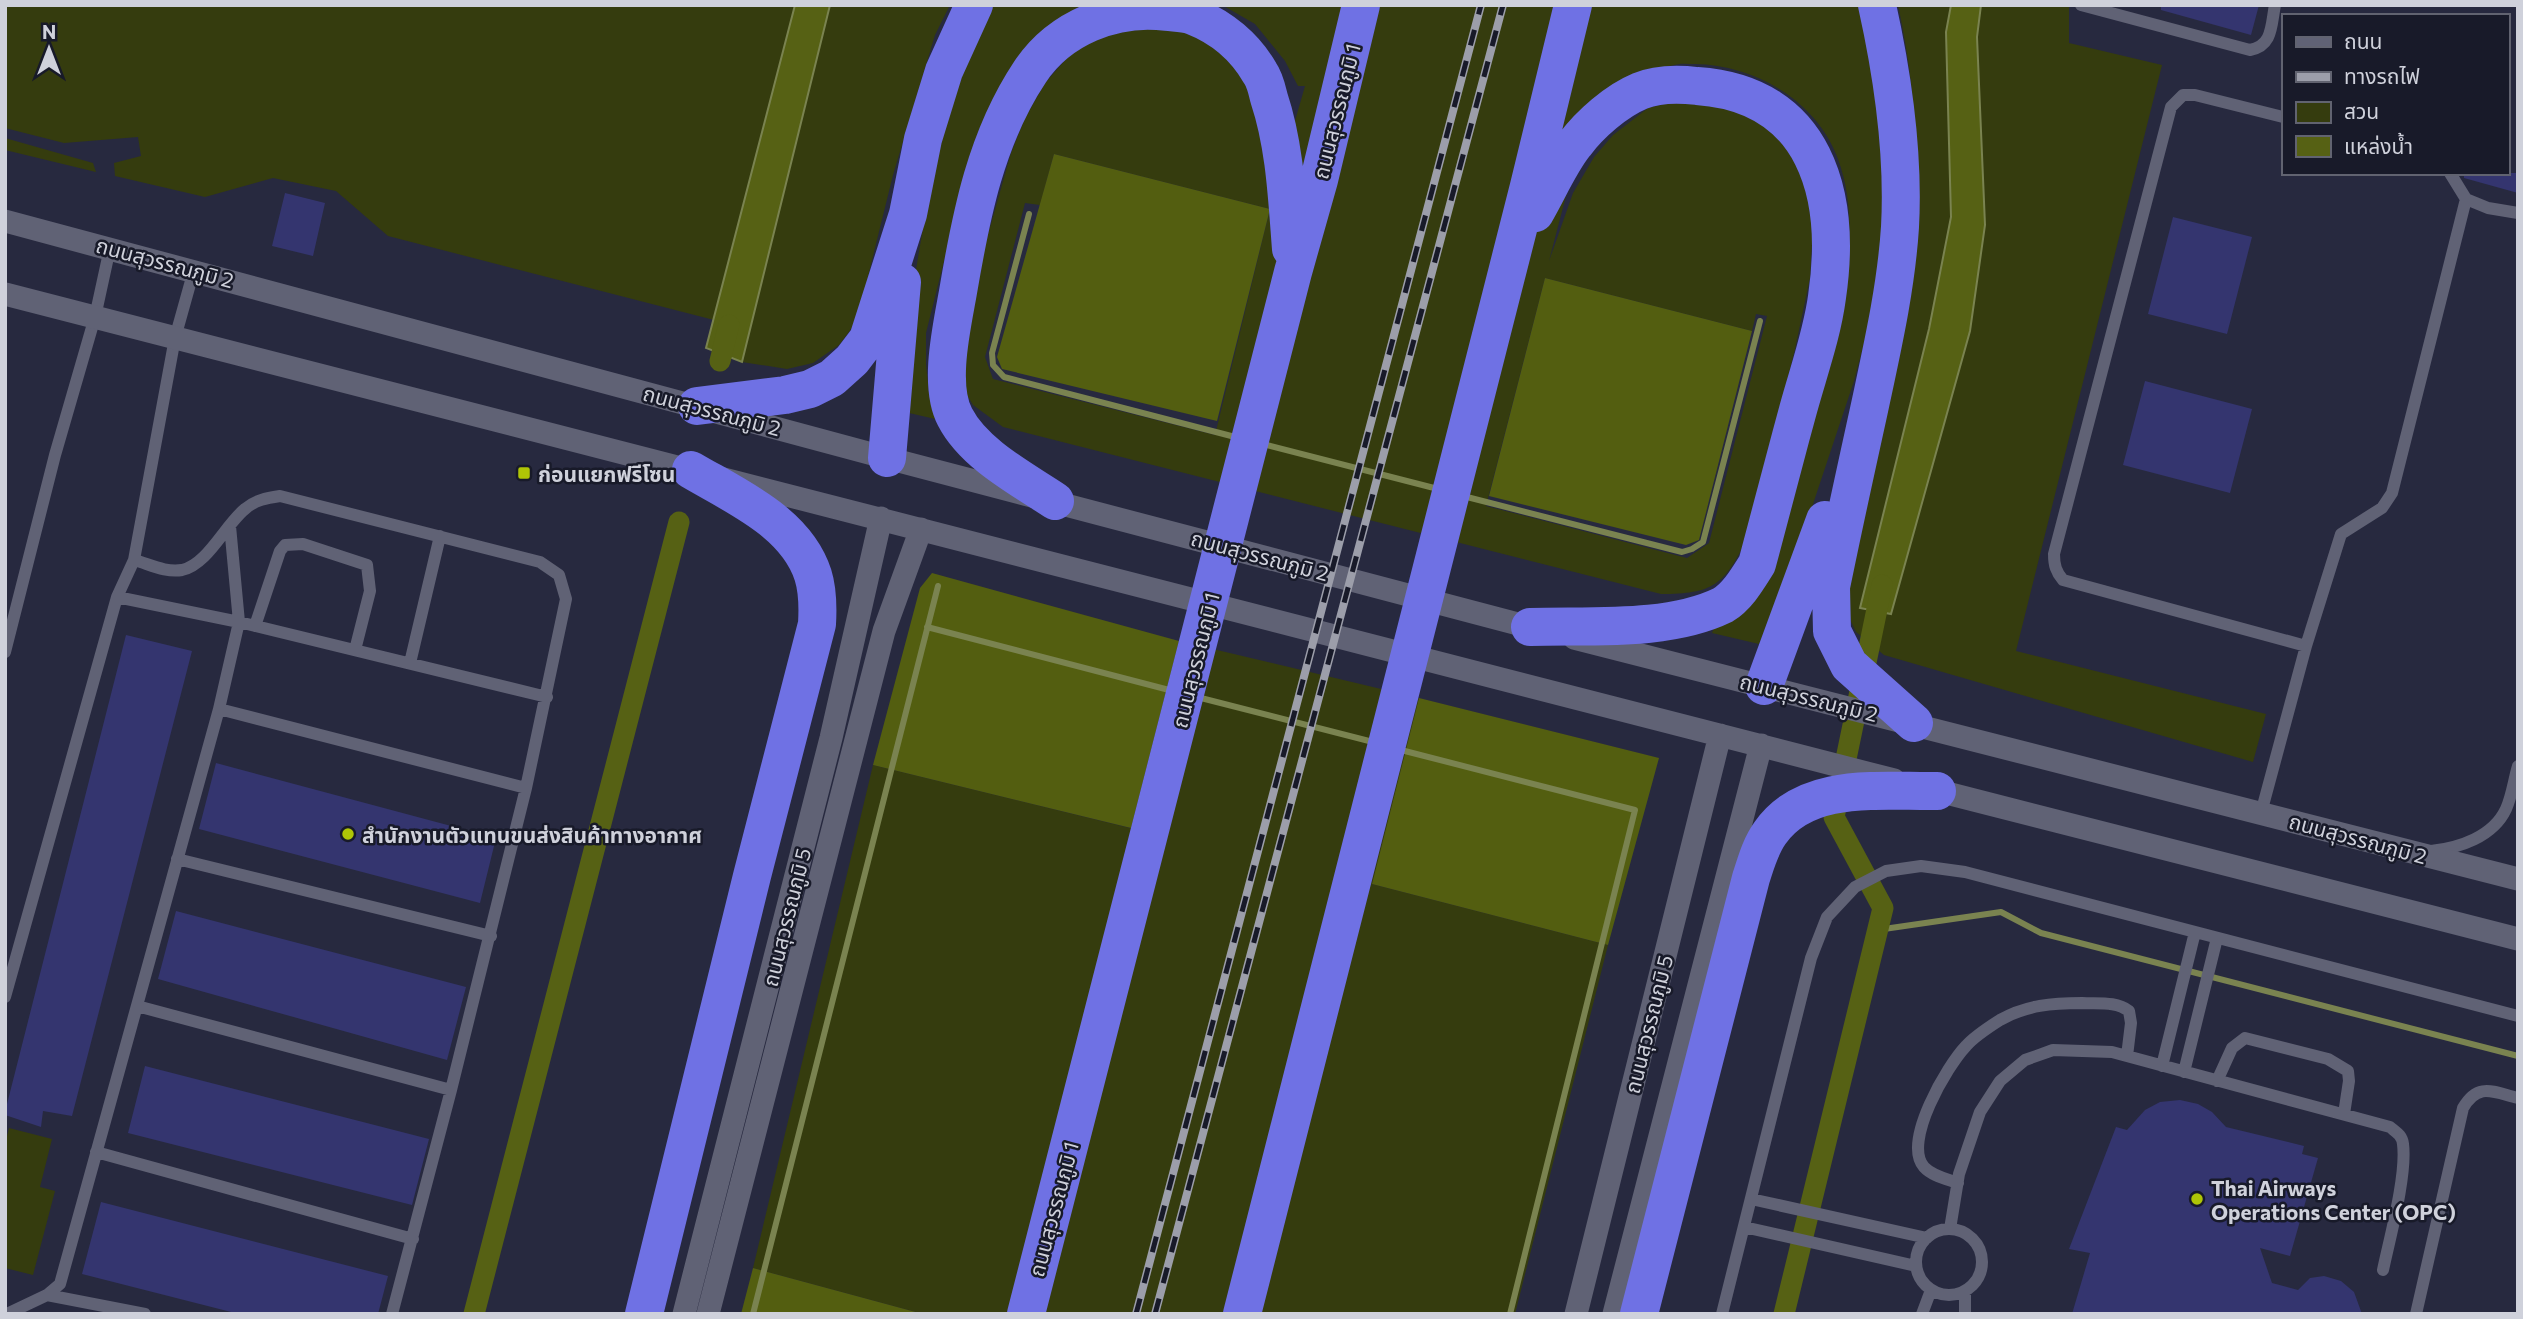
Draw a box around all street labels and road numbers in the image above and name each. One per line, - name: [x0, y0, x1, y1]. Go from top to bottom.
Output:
- street label: ถนนสุวรรณภูมิ 1: [1307, 41, 1367, 182]
- street label: ถนนสุวรรณภูมิ 2: [93, 232, 237, 294]
- street label: ถนนสุวรรณภูมิ 2: [640, 380, 784, 442]
- street label: ถนนสุวรรณภูมิ 2: [1188, 525, 1332, 587]
- street label: ถนนสุวรรณภูมิ 1: [1166, 590, 1226, 731]
- street label: ถนนสุวรรณภูมิ 2: [1737, 668, 1881, 728]
- street label: ถนนสุวรรณภูมิ 2: [2286, 808, 2430, 870]
- street label: ถนนสุวรรณภูมิ 5: [757, 845, 817, 989]
- street label: ถนนสุวรรณภูมิ 5: [1619, 952, 1679, 1096]
- street label: ถนนสุวรรณภูมิ 1: [1023, 1139, 1085, 1280]

